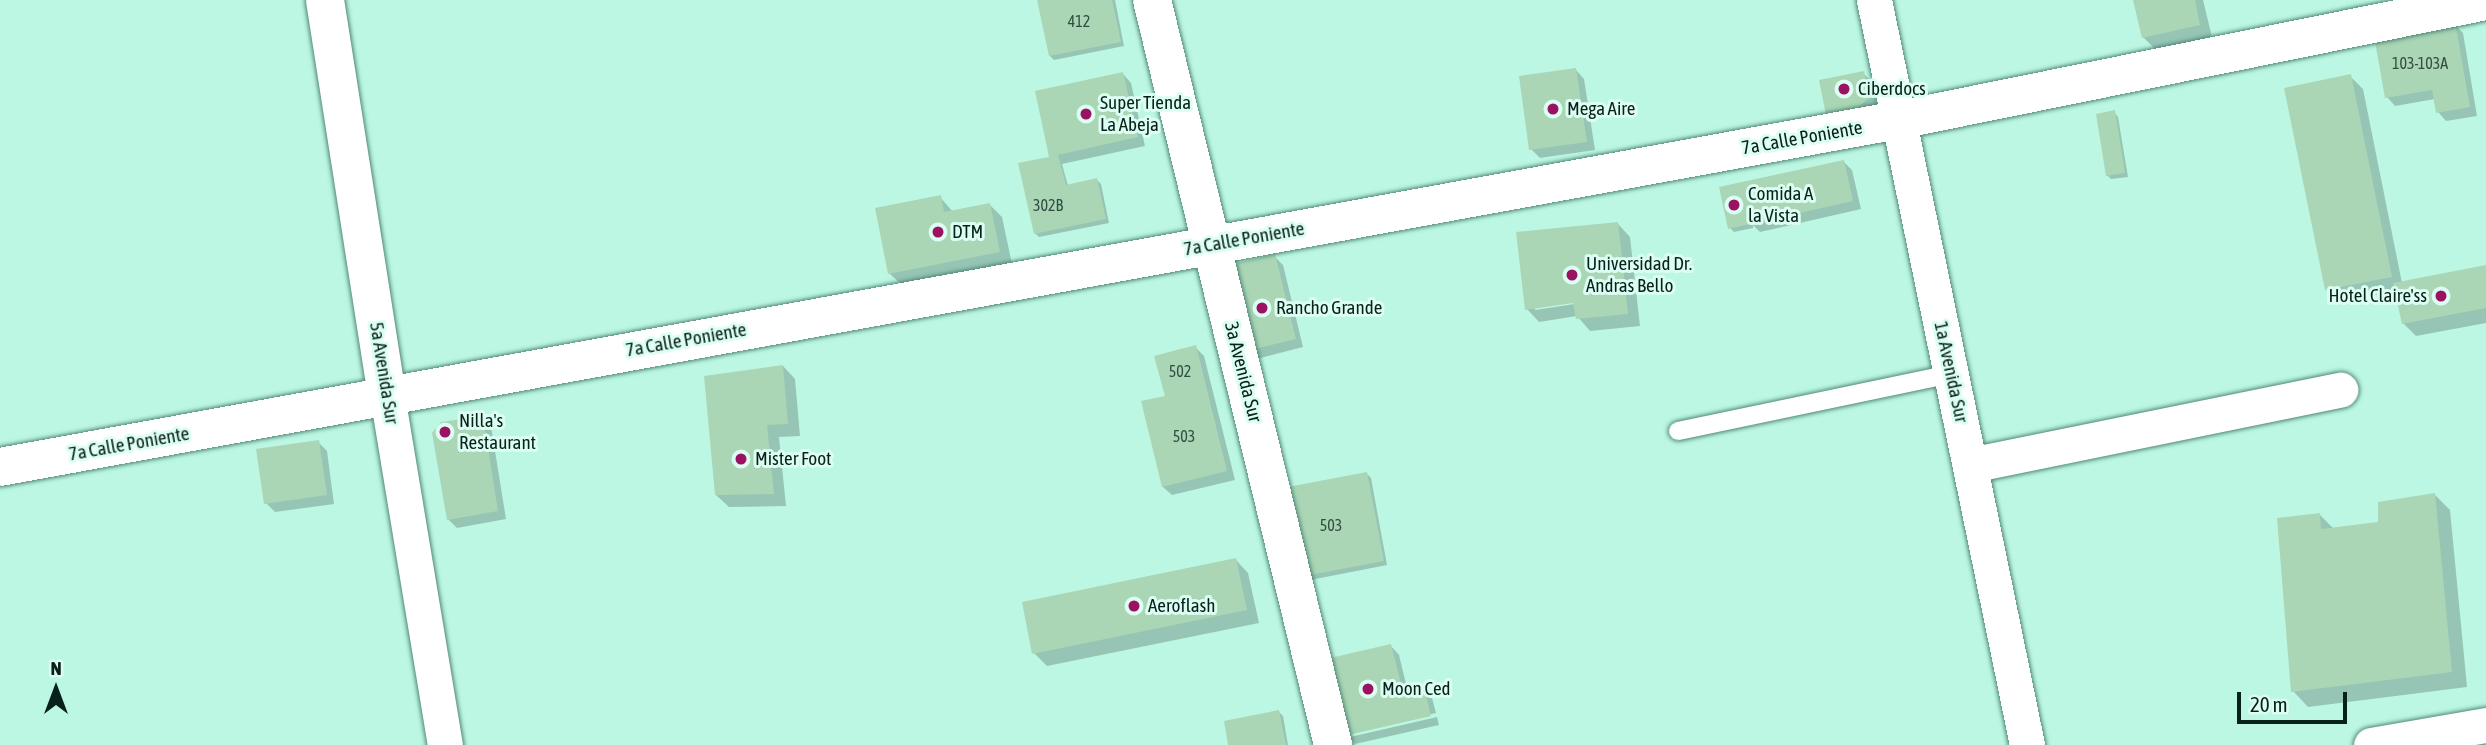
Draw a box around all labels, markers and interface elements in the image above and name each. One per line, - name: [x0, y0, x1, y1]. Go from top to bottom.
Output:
- house number: 412: [1068, 11, 1090, 31]
- house number: 103-103A: [2392, 53, 2448, 73]
- place label: Ciberdocs: [1858, 78, 1926, 100]
- marker: Ciberdocs: [1836, 81, 1852, 97]
- place label: Super Tienda La Abeja: [1100, 92, 1191, 136]
- place label: Mega Aire: [1567, 98, 1635, 120]
- marker: Mega Aire: [1545, 101, 1561, 117]
- marker: Super Tienda La Abeja: [1078, 106, 1094, 122]
- street label: 7a Calle Poniente: [1740, 116, 1864, 160]
- place label: Comida A la Vista: [1748, 183, 1813, 227]
- house number: 302B: [1033, 195, 1063, 215]
- marker: Comida A la Vista: [1726, 197, 1742, 213]
- street label: 7a Calle Poniente: [1182, 217, 1306, 261]
- place label: DTM: [952, 221, 983, 243]
- marker: DTM: [930, 224, 946, 240]
- place label: Universidad Dr. Andras Bello: [1586, 253, 1692, 297]
- marker: Universidad Dr. Andras Bello: [1564, 267, 1580, 283]
- place label: Hotel Claire'ss: [2329, 285, 2427, 307]
- marker: Hotel Claire'ss: [2433, 288, 2449, 304]
- place label: Rancho Grande: [1276, 297, 1382, 319]
- marker: Rancho Grande: [1254, 300, 1270, 316]
- street label: 7a Calle Poniente: [624, 318, 748, 362]
- street label: 3a Avenida Sur: [1220, 319, 1266, 425]
- street label: 1a Avenida Sur: [1929, 319, 1973, 425]
- street label: 5a Avenida Sur: [365, 320, 403, 426]
- house number: 502: [1169, 361, 1191, 381]
- place label: Nilla's Restaurant: [459, 410, 536, 454]
- street label: 7a Calle Poniente: [67, 422, 191, 466]
- marker: Nilla's Restaurant: [437, 424, 453, 440]
- house number: 503: [1173, 426, 1195, 446]
- place label: Mister Foot: [755, 448, 832, 470]
- marker: Mister Foot: [733, 451, 749, 467]
- house number: 503: [1320, 515, 1342, 535]
- place label: Aeroflash: [1148, 595, 1216, 617]
- marker: Aeroflash: [1126, 598, 1142, 614]
- north arrow: [21, 654, 91, 724]
- text: N: [50, 657, 62, 679]
- place label: Moon Ced: [1382, 678, 1450, 700]
- scale bar: [2241, 678, 2351, 722]
- marker: Moon Ced: [1360, 681, 1376, 697]
- text: 20 m: [2250, 692, 2288, 716]

